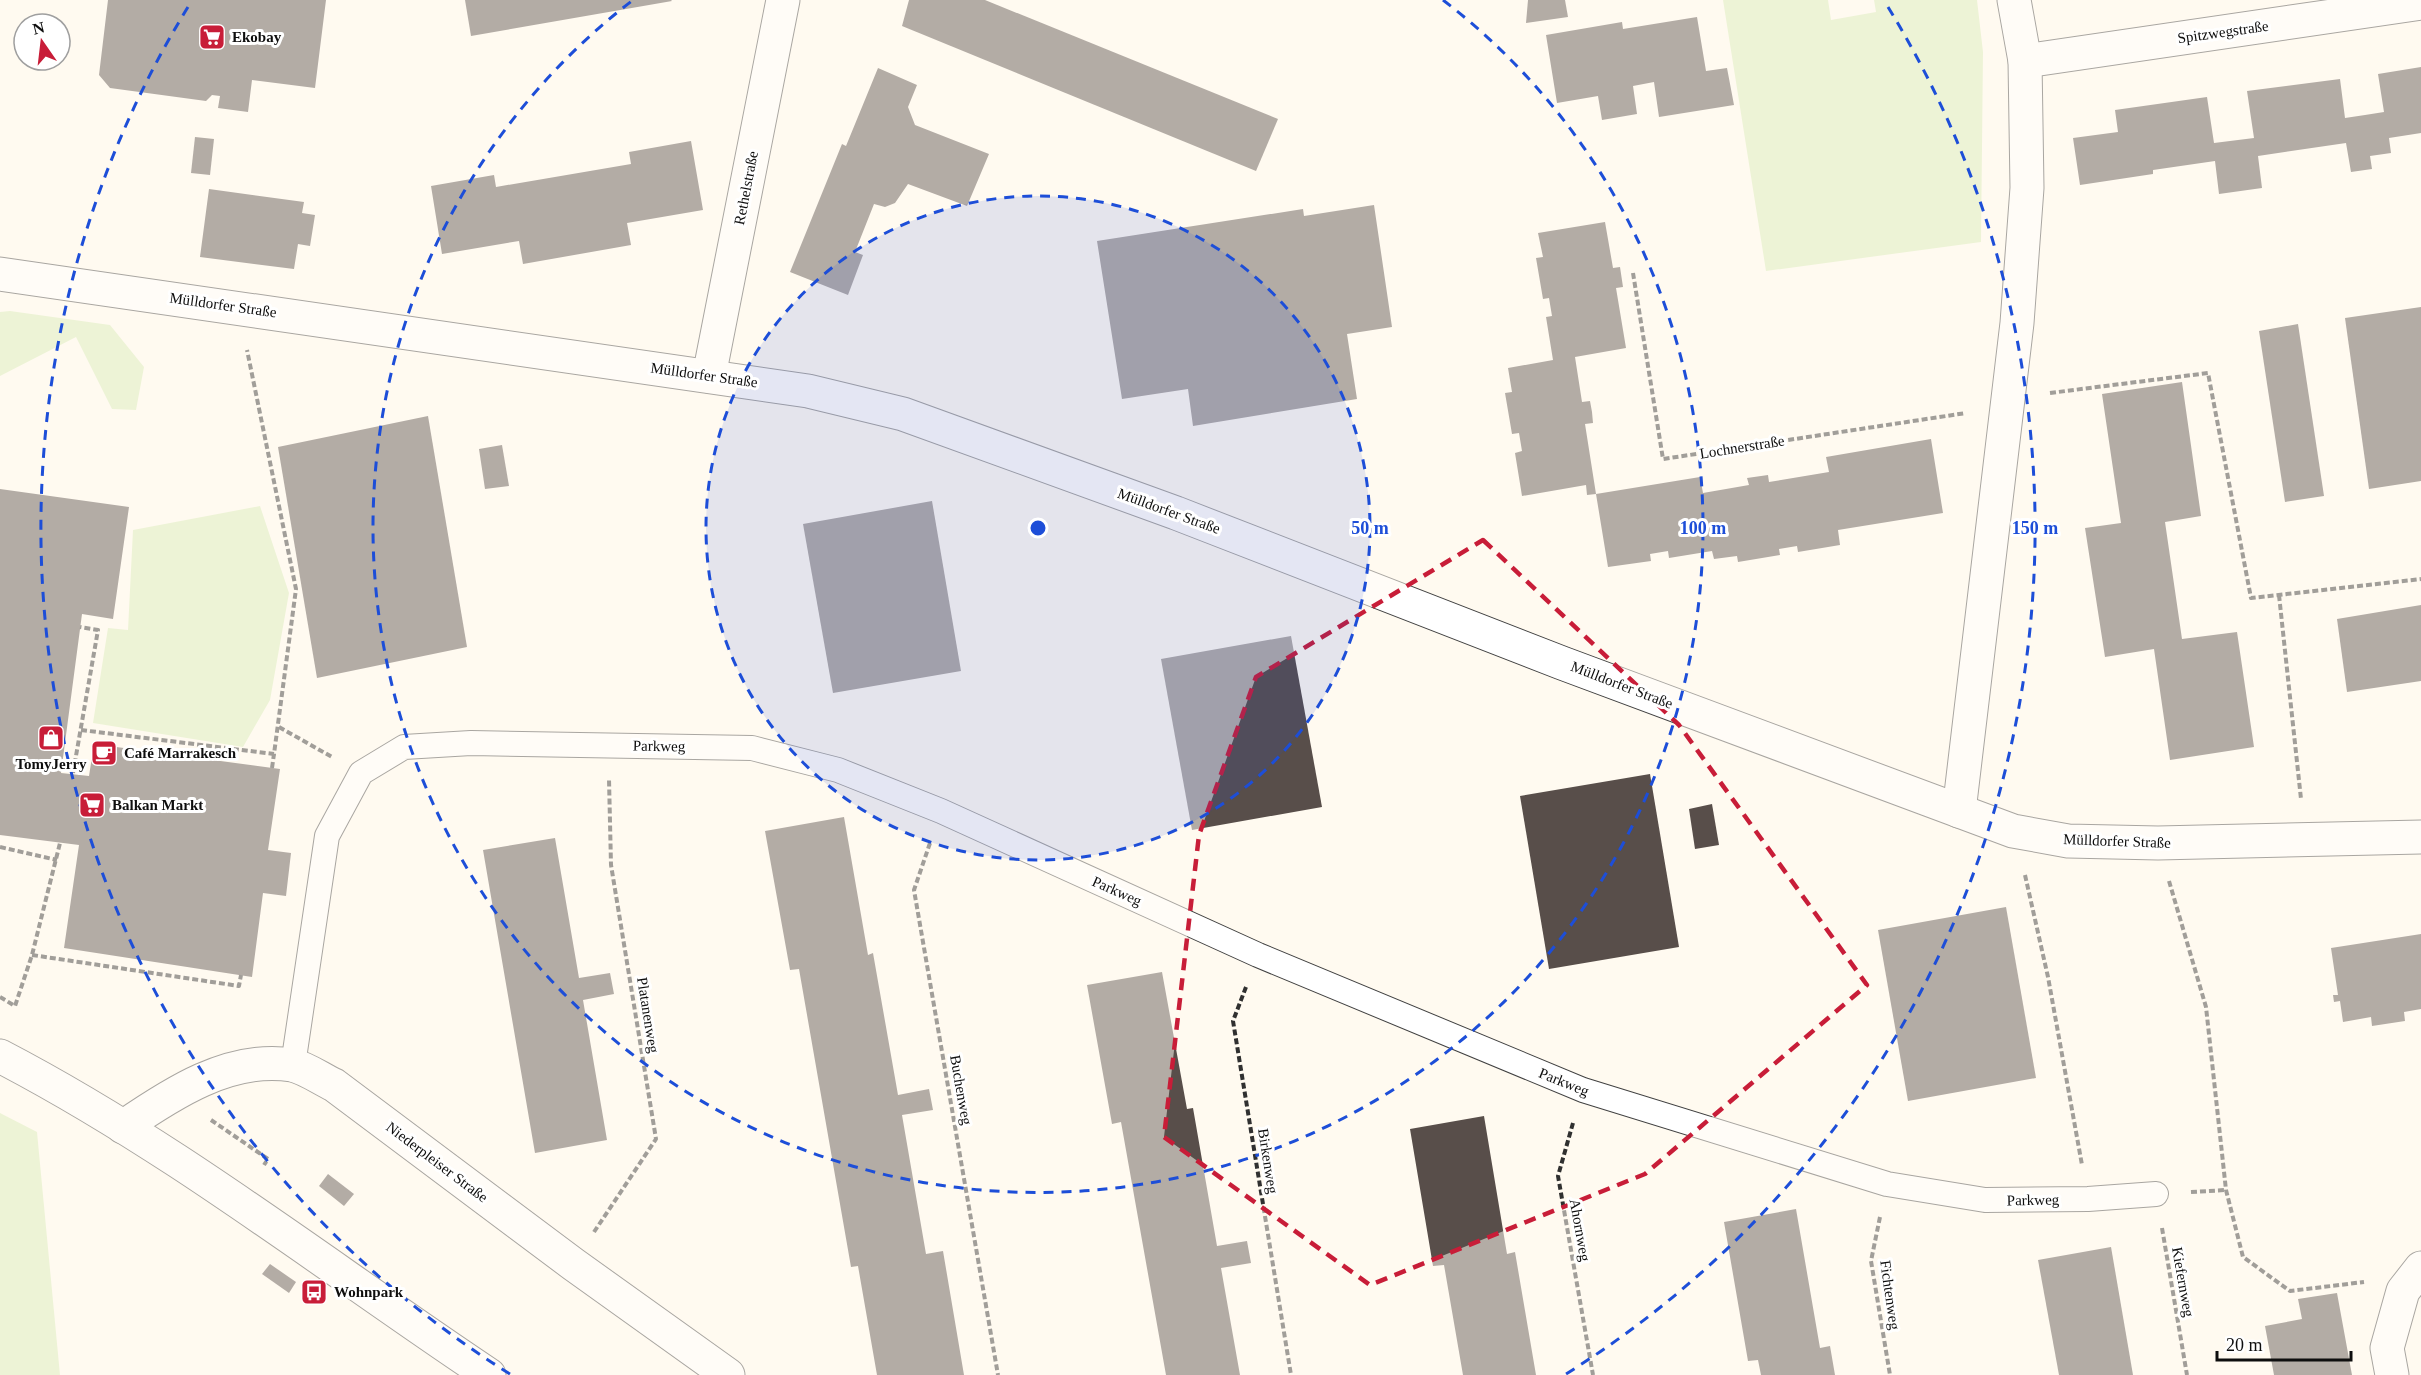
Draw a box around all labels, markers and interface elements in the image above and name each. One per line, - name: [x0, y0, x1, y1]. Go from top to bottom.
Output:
- north arrow: [12, 12, 72, 72]
- text: N: [31, 18, 47, 38]
- street label: Spitzwegstraße: [2177, 18, 2270, 46]
- supermarket icon: Ekobay: [197, 22, 227, 52]
- place label: Ekobay: [232, 29, 282, 45]
- street label: Rethelstraße: [731, 149, 761, 226]
- street label: Mülldorfer Straße: [168, 290, 278, 320]
- street label: Mülldorfer Straße: [649, 360, 759, 390]
- street label: Lochnerstraße: [1698, 432, 1786, 462]
- street label: Mülldorfer Straße: [1116, 485, 1223, 537]
- centre of rings: [1028, 518, 1048, 538]
- text: 50 m: [1351, 518, 1389, 538]
- text: 100 m: [1680, 518, 1726, 538]
- text: 150 m: [2012, 518, 2058, 538]
- street label: Mülldorfer Straße: [1569, 658, 1676, 712]
- shop icon: TomyJerry: [36, 723, 66, 753]
- cafe icon: Café Marrakesch: [89, 738, 119, 768]
- street label: Parkweg: [633, 738, 686, 754]
- place label: Café Marrakesch: [124, 745, 237, 761]
- place label: TomyJerry: [15, 756, 87, 772]
- supermarket icon: Balkan Markt: [77, 790, 107, 820]
- place label: Balkan Markt: [112, 797, 203, 813]
- street label: Mülldorfer Straße: [2063, 831, 2172, 851]
- street label: Parkweg: [1090, 873, 1145, 909]
- street label: Platanenweg: [634, 976, 662, 1055]
- street label: Buchenweg: [947, 1054, 975, 1127]
- street label: Parkweg: [1537, 1065, 1592, 1099]
- street label: Niederpleiser Straße: [383, 1119, 491, 1206]
- street label: Birkenweg: [1255, 1127, 1281, 1195]
- street label: Parkweg: [2007, 1192, 2060, 1208]
- street label: Ahornweg: [1567, 1197, 1593, 1263]
- street label: Kiefernweg: [2169, 1246, 2197, 1319]
- street label: Fichtenweg: [1877, 1259, 1903, 1331]
- bus stop icon: Wohnpark: [299, 1277, 329, 1307]
- place label: Wohnpark: [334, 1284, 404, 1300]
- scale bar: [2217, 1324, 2350, 1362]
- text: 20 m: [2226, 1335, 2263, 1355]

